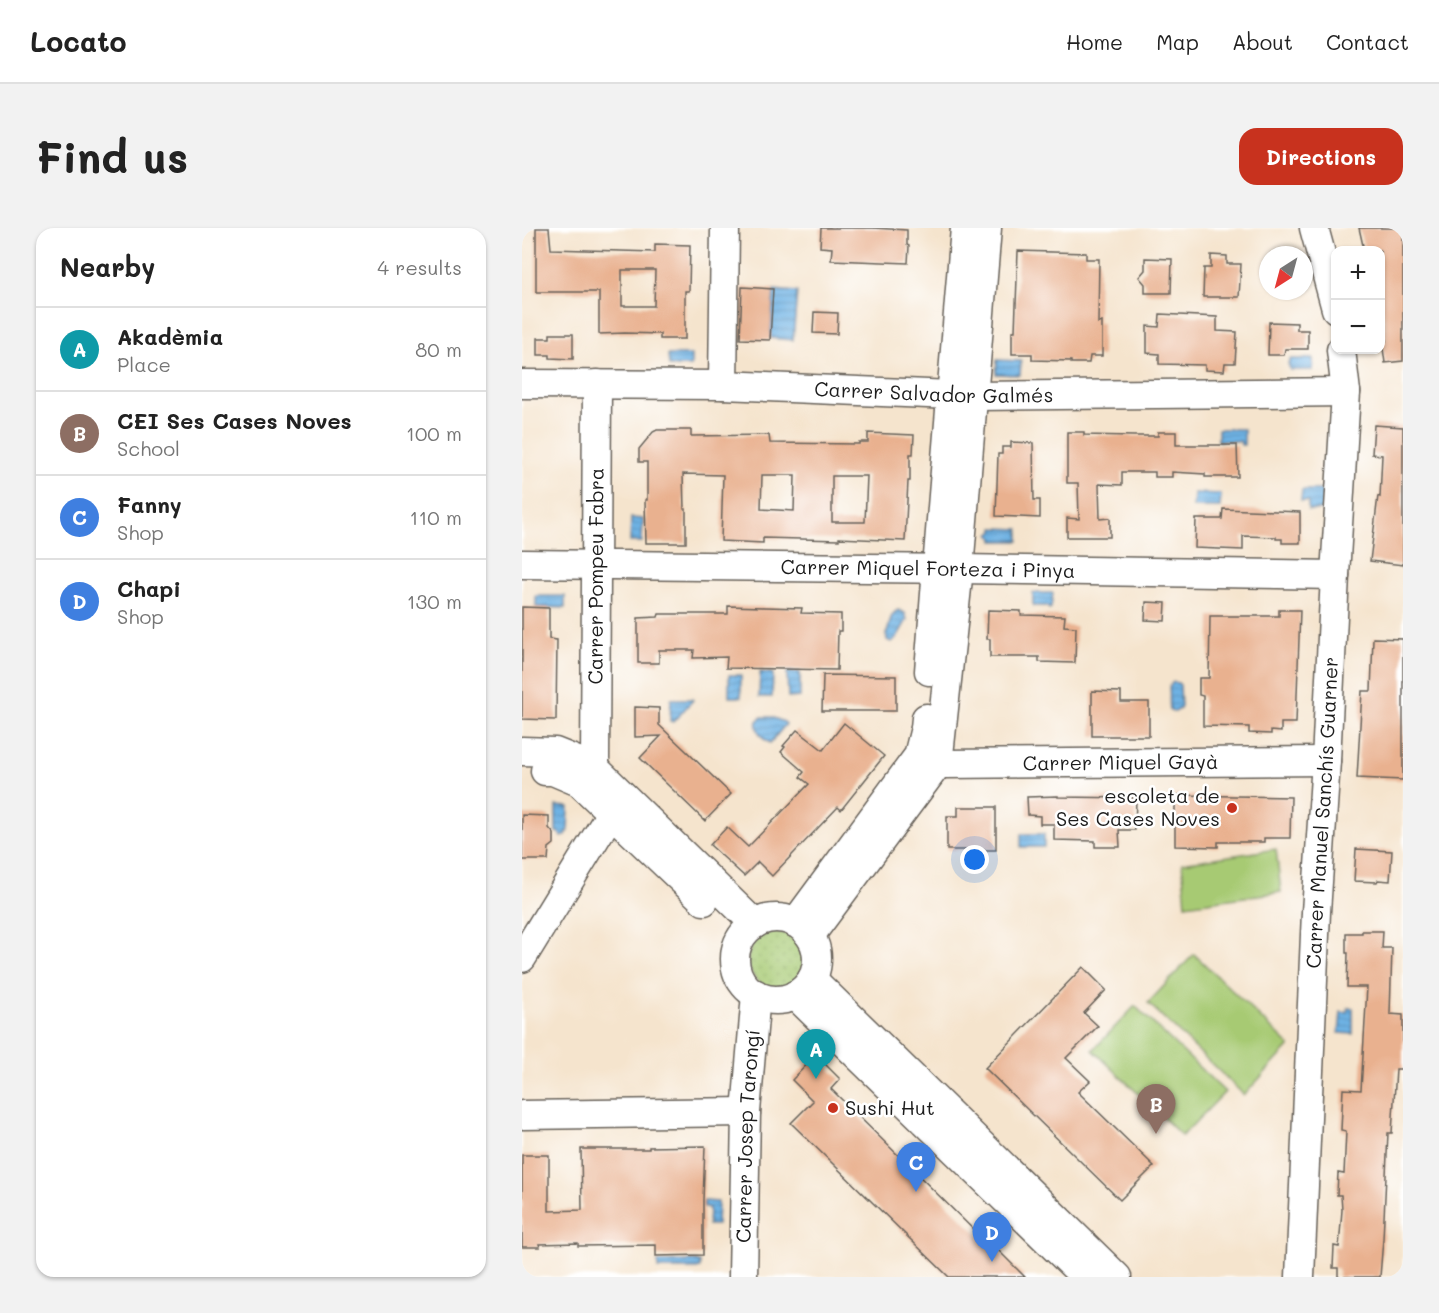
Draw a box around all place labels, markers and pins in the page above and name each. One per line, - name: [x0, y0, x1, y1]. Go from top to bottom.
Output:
- place label: escoleta de Ses Cases Noves: [1056, 782, 1220, 831]
- marker: escoleta de Ses Cases Noves: [1225, 801, 1239, 815]
- pin: A: [796, 1030, 836, 1079]
- pin: B: [1136, 1084, 1176, 1134]
- place label: Sushi Hut: [845, 1094, 935, 1120]
- marker: Sushi Hut: [826, 1101, 840, 1115]
- pin: C: [896, 1142, 936, 1192]
- pin: D: [972, 1212, 1012, 1262]

